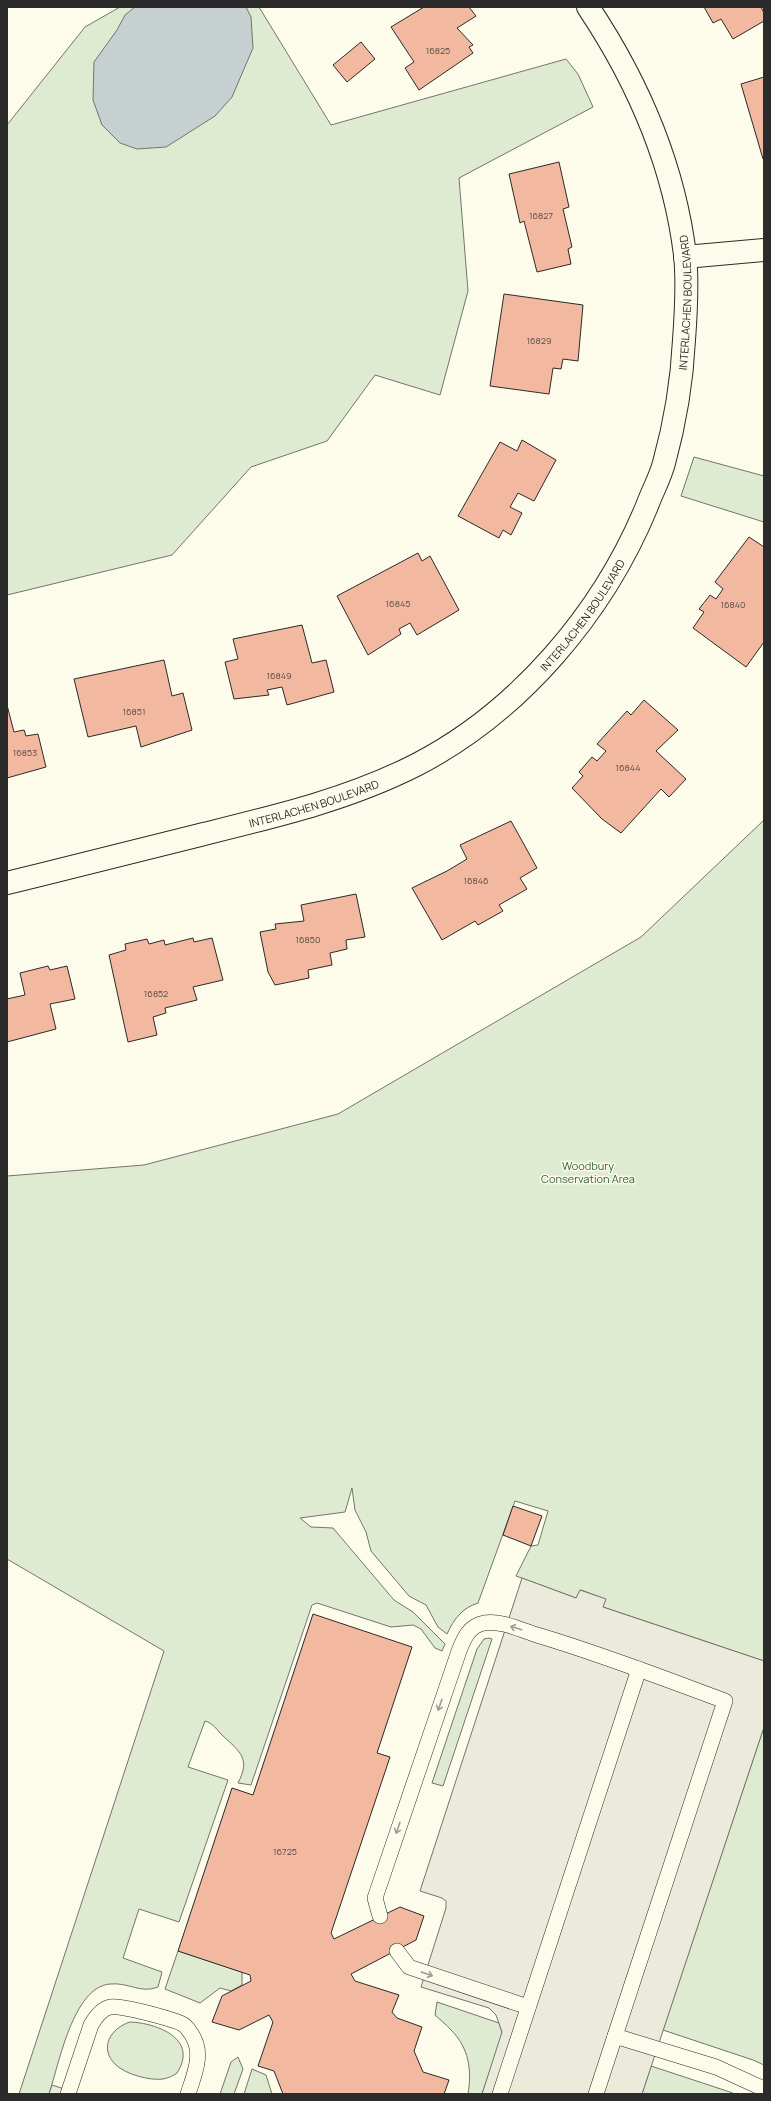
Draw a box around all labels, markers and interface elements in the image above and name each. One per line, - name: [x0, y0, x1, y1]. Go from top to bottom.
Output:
- house number: 16825: [426, 44, 450, 57]
- house number: 16827: [529, 209, 553, 222]
- street label: INTERLACHEN BOULEVARD: [674, 234, 694, 371]
- house number: 16829: [526, 334, 552, 347]
- street label: INTERLACHEN BOULEVARD: [536, 556, 628, 674]
- house number: 16845: [386, 597, 410, 610]
- house number: 16840: [720, 598, 746, 611]
- house number: 16849: [266, 669, 292, 682]
- house number: 16851: [122, 705, 146, 718]
- house number: 16853: [13, 746, 37, 759]
- house number: 16844: [615, 761, 641, 774]
- street label: INTERLACHEN BOULEVARD: [247, 775, 381, 830]
- house number: 16846: [463, 874, 489, 887]
- house number: 16850: [295, 933, 321, 946]
- house number: 16852: [144, 987, 168, 1000]
- park label: Woodbury Conservation Area: [541, 1158, 635, 1186]
- one-way arrow: [510, 1624, 523, 1631]
- one-way arrow: [436, 1698, 443, 1711]
- one-way arrow: [394, 1822, 402, 1834]
- house number: 16725: [273, 1845, 297, 1858]
- one-way arrow: [420, 1971, 433, 1978]

